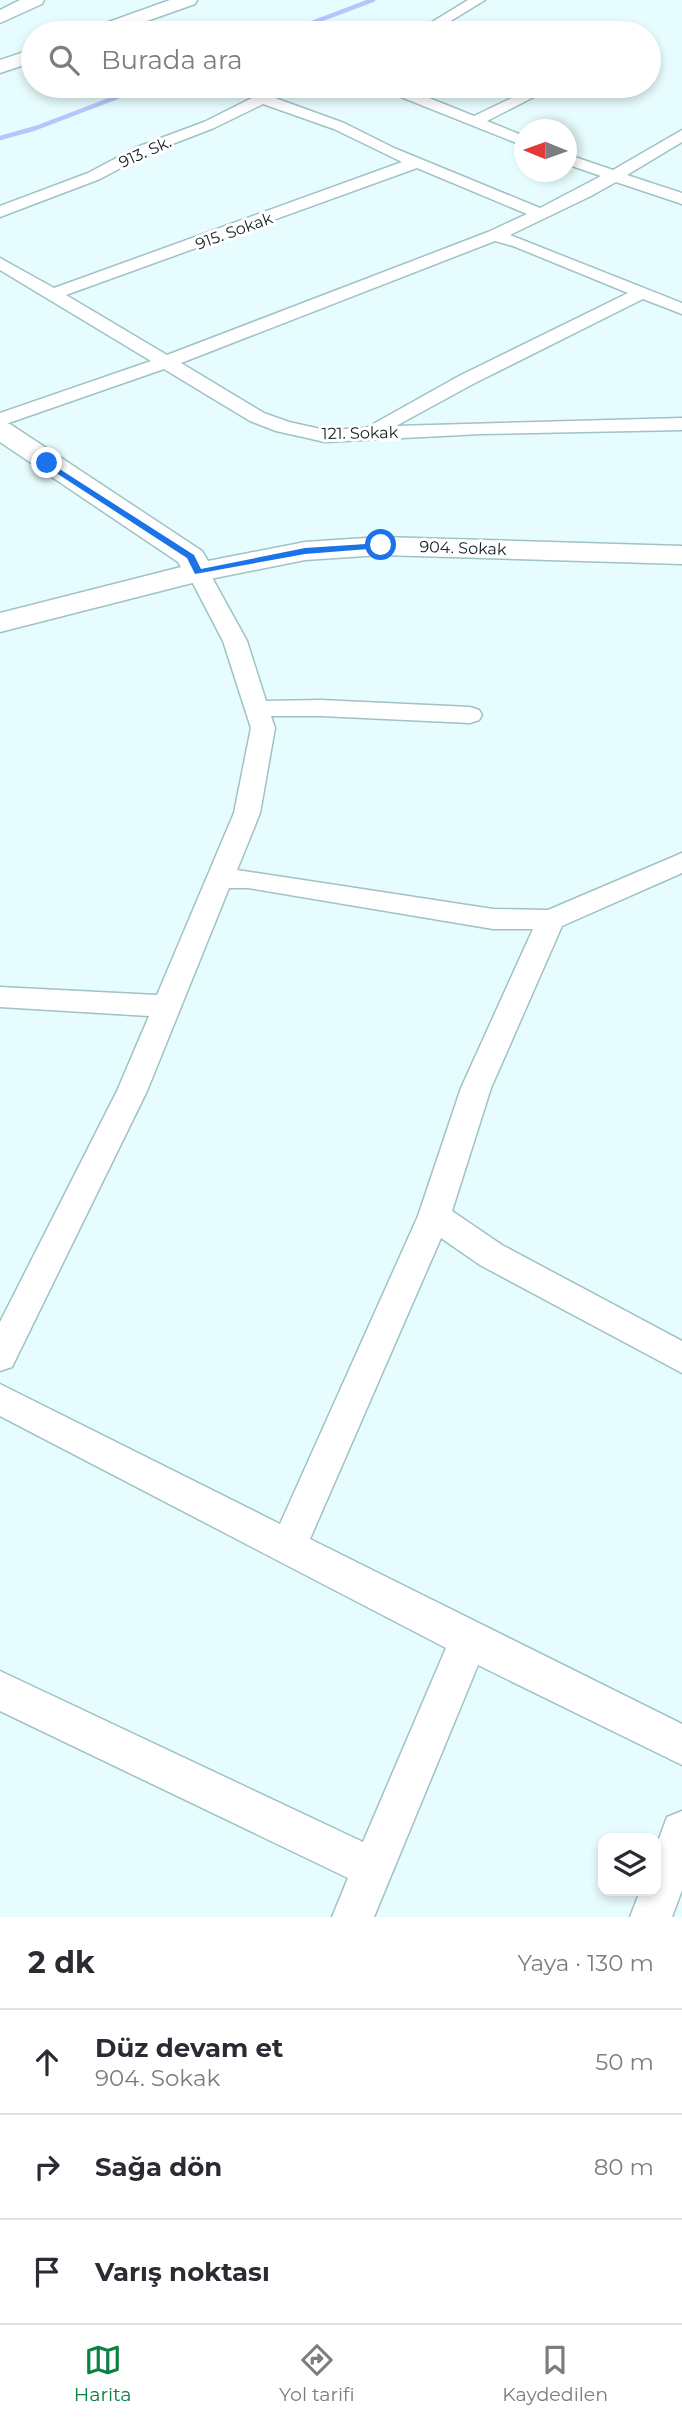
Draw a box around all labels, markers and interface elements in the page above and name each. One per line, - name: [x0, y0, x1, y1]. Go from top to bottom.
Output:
- search box: [21, 21, 661, 98]
- icon: search: [45, 41, 83, 79]
- text: Burada ara: [101, 44, 243, 76]
- north arrow: [514, 119, 577, 182]
- street label: 913. Sk.: [116, 132, 174, 172]
- street label: 915. Sokak: [193, 208, 275, 254]
- street label: 121. Sokak: [322, 423, 399, 443]
- route end: [31, 447, 62, 478]
- route start: [365, 529, 396, 560]
- street label: 904. Sokak: [419, 537, 507, 559]
- map controls: [598, 1833, 661, 1896]
- button: layers: [598, 1833, 661, 1896]
- text: 2 dk: [28, 1944, 95, 1981]
- text: Yaya · 130 m: [517, 1949, 654, 1977]
- text: Düz devam et: [95, 2032, 283, 2064]
- icon: ahead: [28, 2043, 66, 2081]
- text: 50 m: [595, 2048, 654, 2076]
- text: 904. Sokak: [95, 2064, 220, 2092]
- icon: right: [28, 2148, 66, 2186]
- text: Sağa dön: [95, 2151, 222, 2183]
- text: 80 m: [594, 2153, 654, 2181]
- icon: arrive: [28, 2253, 66, 2291]
- text: Varış noktası: [95, 2256, 270, 2288]
- tab: Harita: [74, 2341, 131, 2406]
- tab: Yol tarifi: [279, 2341, 355, 2406]
- tab: Kaydedilen: [502, 2341, 608, 2406]

